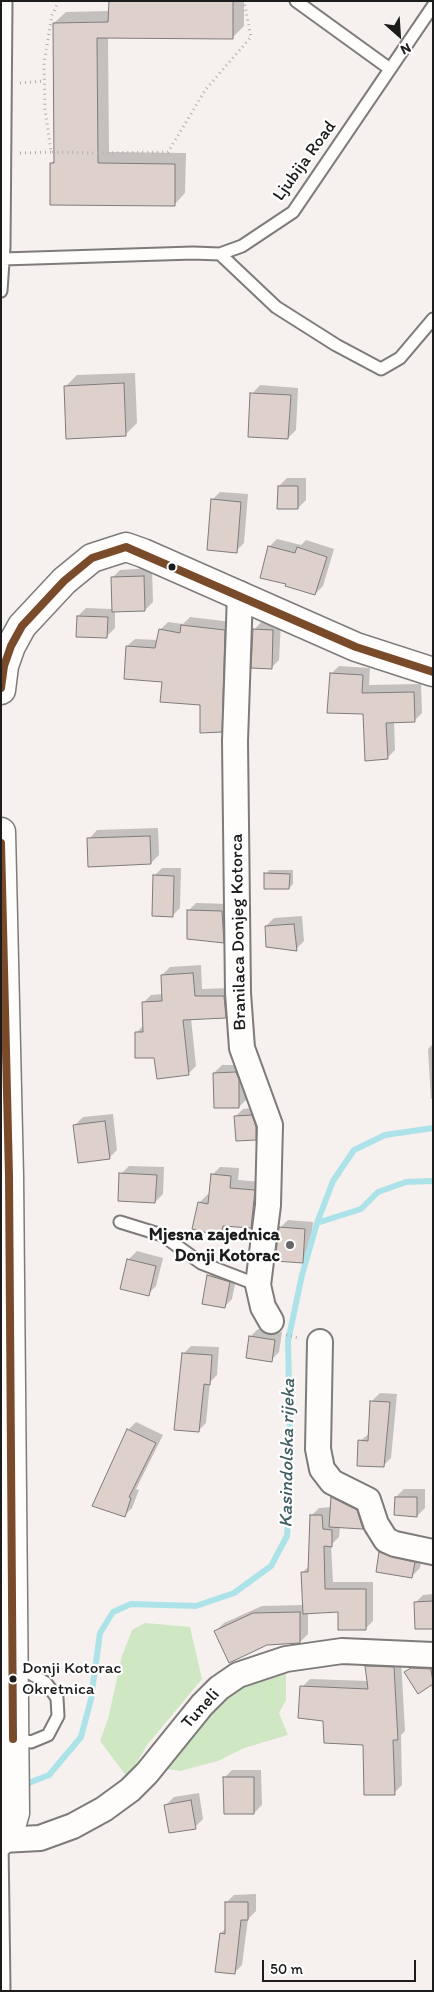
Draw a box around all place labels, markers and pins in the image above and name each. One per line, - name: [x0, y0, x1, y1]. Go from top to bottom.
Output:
- unlabelled marker: [167, 562, 177, 572]
- place label: Mjesna zajednica Donji Kotorac: [149, 1224, 280, 1266]
- marker: Mjesna zajednica Donji Kotorac: [284, 1239, 296, 1251]
- place label: Donji Kotorac Okretnica: [22, 1659, 122, 1699]
- marker: Donji Kotorac Okretnica: [8, 1674, 18, 1684]

